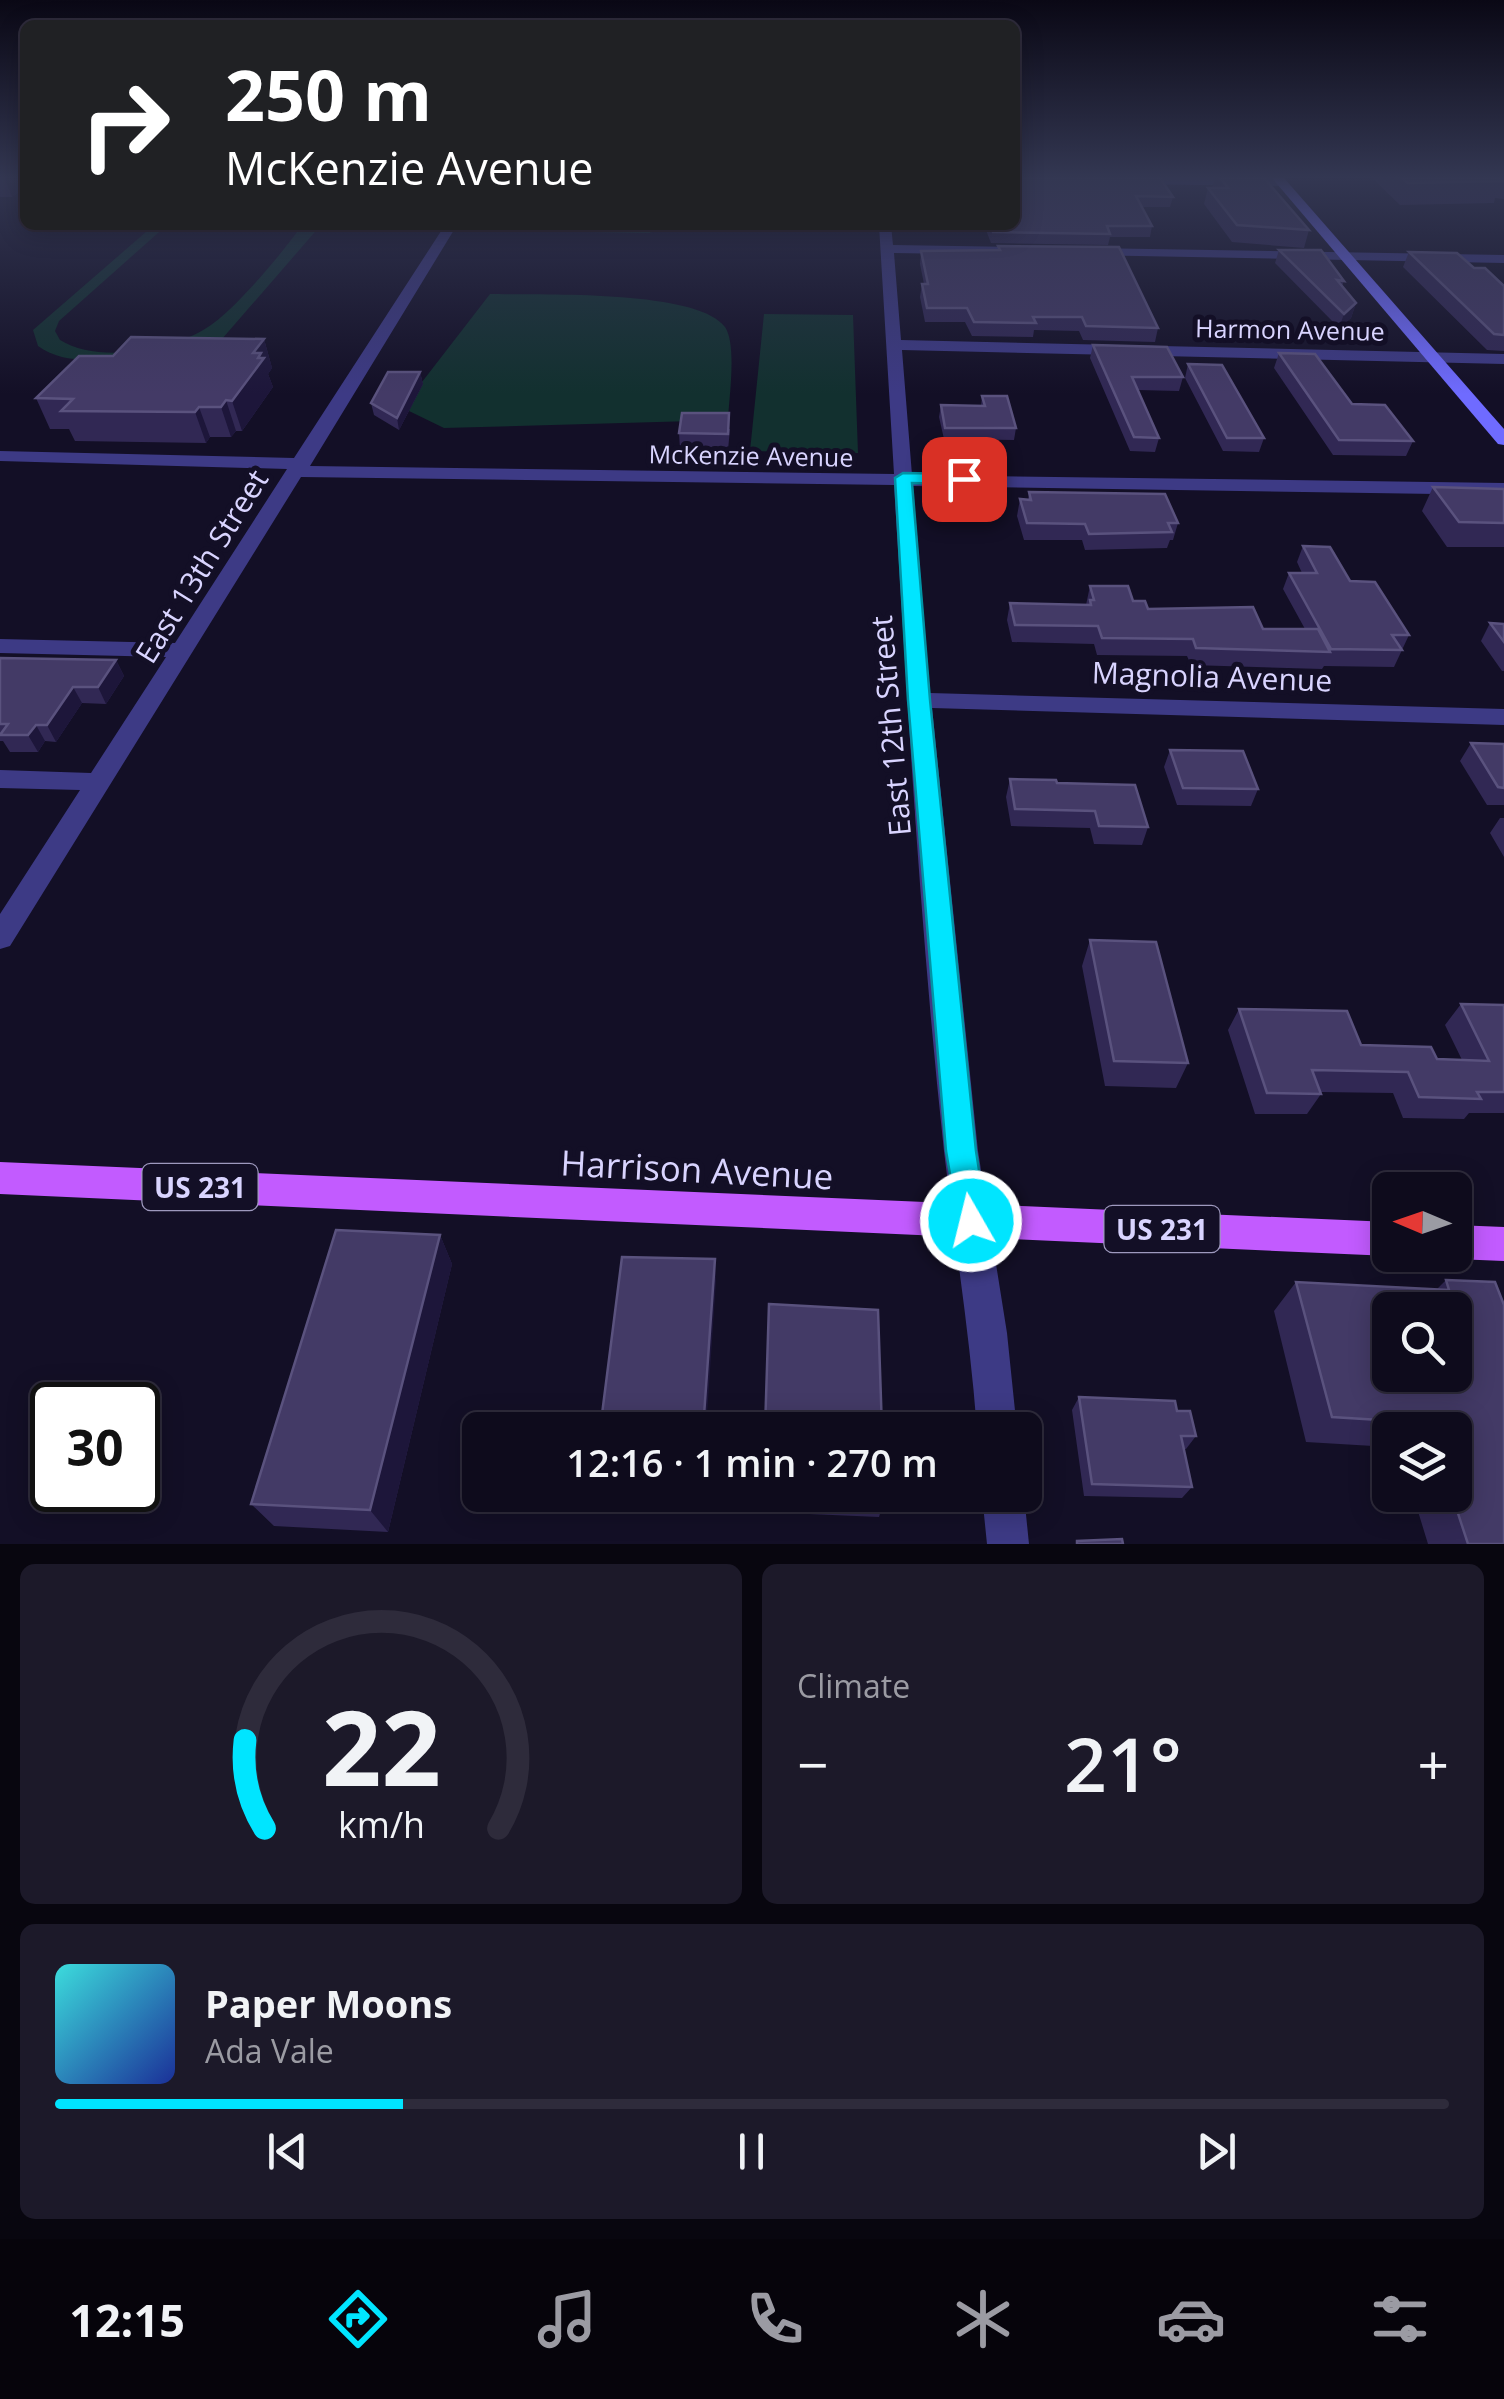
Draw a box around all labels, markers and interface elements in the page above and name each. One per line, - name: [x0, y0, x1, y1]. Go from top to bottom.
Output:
- text: 250 m: [225, 46, 432, 142]
- icon: right: [60, 60, 190, 190]
- text: McKenzie Avenue: [225, 137, 594, 198]
- street label: Harmon Avenue: [1195, 310, 1385, 348]
- street label: McKenzie Avenue: [648, 436, 854, 474]
- pin: [922, 437, 1007, 522]
- icon: arrive: [937, 452, 992, 507]
- street label: East 13th Street: [125, 461, 277, 671]
- street label: East 12th Street: [860, 614, 920, 838]
- street label: Magnolia Avenue: [1091, 651, 1333, 701]
- street label: Harrison Avenue: [560, 1138, 834, 1200]
- road number: US 231: [142, 1164, 258, 1210]
- position arrow: [919, 1169, 1023, 1273]
- north arrow: [1372, 1172, 1472, 1272]
- map controls: [1372, 1172, 1472, 1512]
- road number: US 231: [1104, 1206, 1220, 1252]
- button: search: [1372, 1292, 1472, 1392]
- speed limit sign: 30: [30, 1382, 160, 1512]
- button: layers: [1372, 1412, 1472, 1512]
- text: 12:16 · 1 min · 270 m: [566, 1436, 938, 1488]
- text: Climate: [797, 1664, 910, 1707]
- text: 22: [322, 1675, 440, 1816]
- text: 21°: [1064, 1712, 1182, 1814]
- text: −: [797, 1726, 828, 1801]
- text: +: [1418, 1726, 1449, 1801]
- text: km/h: [338, 1800, 424, 1848]
- text: Paper Moons: [205, 1977, 452, 2029]
- text: Ada Vale: [205, 2029, 334, 2072]
- icon: previous: [260, 2124, 315, 2179]
- icon: pause: [724, 2124, 779, 2179]
- icon: next: [1189, 2124, 1244, 2179]
- icon: directions: [323, 2284, 393, 2354]
- icon: music: [532, 2284, 602, 2354]
- icon: phone: [740, 2284, 810, 2354]
- icon: climate: [948, 2284, 1018, 2354]
- icon: car: [1156, 2284, 1226, 2354]
- icon: filters: [1365, 2284, 1435, 2354]
- text: 12:15: [69, 2289, 185, 2350]

